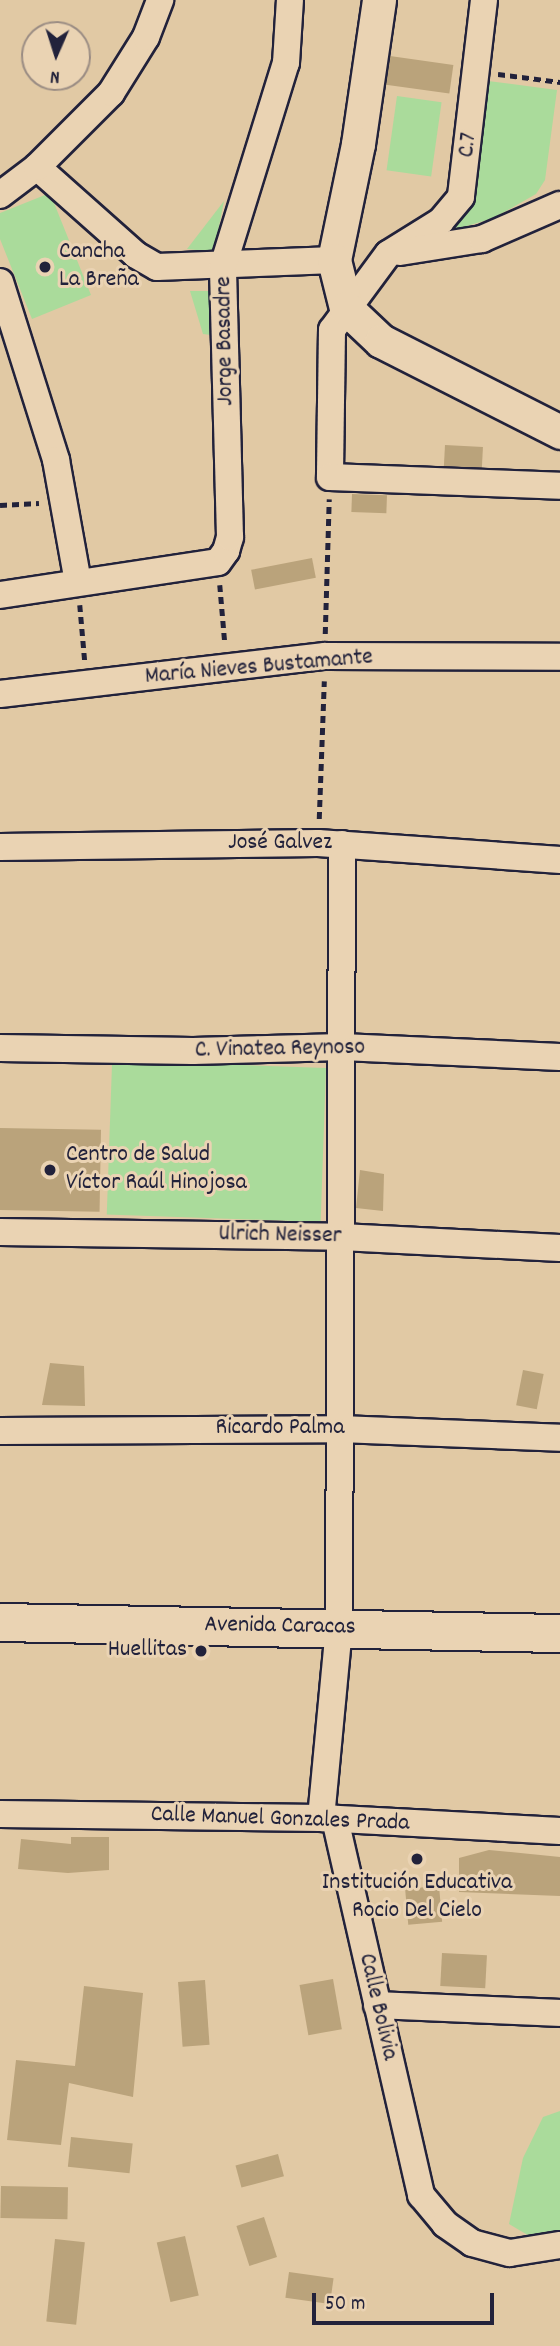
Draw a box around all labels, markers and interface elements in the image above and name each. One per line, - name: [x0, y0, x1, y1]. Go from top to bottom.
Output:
- north arrow: [21, 21, 91, 91]
- text: N: [50, 62, 60, 89]
- street label: C.7: [453, 131, 485, 159]
- place label: Cancha La Breña: [59, 239, 139, 295]
- marker: Cancha La Breña: [37, 259, 53, 275]
- street label: Jorge Basadre: [210, 276, 242, 406]
- street label: María Nieves Bustamante: [144, 644, 374, 692]
- street label: José Galvez: [228, 830, 332, 858]
- street label: C. Vinatea Reynoso: [195, 1034, 365, 1066]
- place label: Centro de Salud Víctor Raúl Hinojosa: [66, 1142, 247, 1198]
- marker: Centro de Salud Víctor Raúl Hinojosa: [40, 1160, 60, 1180]
- street label: Ulrich Neisser: [218, 1221, 342, 1251]
- street label: Ricardo Palma: [216, 1415, 344, 1443]
- street label: Avenida Caracas: [204, 1611, 356, 1643]
- place label: Huellitas: [108, 1637, 187, 1665]
- marker: Huellitas: [193, 1643, 209, 1659]
- street label: Calle Manuel Gonzales Prada: [150, 1801, 410, 1839]
- marker: Institución Educativa Rocio Del Cielo: [409, 1851, 425, 1867]
- place label: Institución Educativa Rocio Del Cielo: [322, 1870, 512, 1926]
- street label: Calle Bolivia: [351, 1951, 403, 2063]
- scale bar: [315, 2280, 497, 2324]
- text: 50 m: [325, 2290, 365, 2320]

